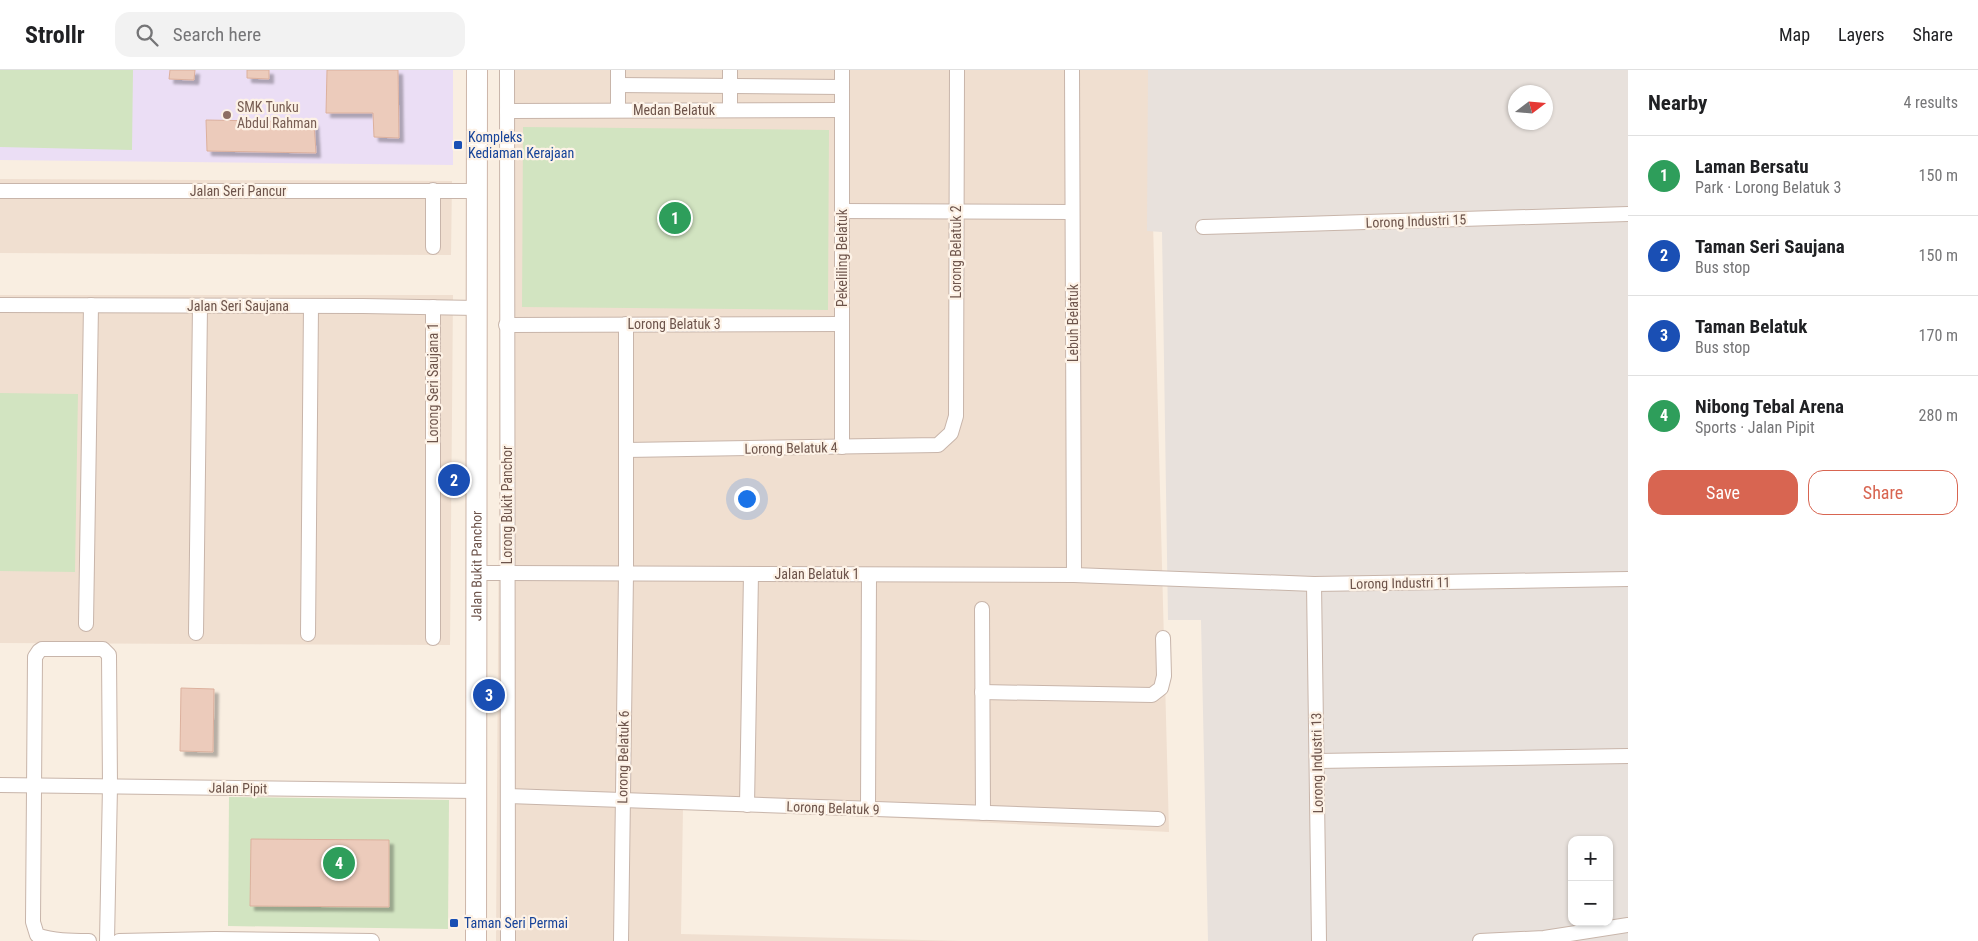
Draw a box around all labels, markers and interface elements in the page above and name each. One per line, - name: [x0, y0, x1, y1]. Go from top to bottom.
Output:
- search box: [115, 12, 465, 57]
- text: Strollr: [25, 21, 85, 49]
- icon: search: [133, 21, 161, 49]
- text: Search here: [173, 23, 261, 46]
- text: Map: [1779, 24, 1810, 45]
- text: Layers: [1838, 24, 1885, 45]
- text: Share: [1913, 24, 1953, 45]
- north arrow: [1508, 85, 1553, 130]
- text: Nearby: [1648, 91, 1707, 115]
- text: 4 results: [1903, 93, 1958, 112]
- place label: SMK Tunku Abdul Rahman: [237, 99, 317, 131]
- street label: Medan Belatuk: [633, 102, 716, 118]
- marker: SMK Tunku Abdul Rahman: [221, 109, 233, 121]
- place label: Kompleks Kediaman Kerajaan: [468, 129, 574, 161]
- marker: Kompleks Kediaman Kerajaan: [452, 139, 464, 151]
- text: Laman Bersatu: [1695, 155, 1809, 178]
- text: 1: [1660, 166, 1668, 185]
- text: 150 m: [1919, 166, 1958, 185]
- text: Park · Lorong Belatuk 3: [1695, 178, 1841, 197]
- street label: Jalan Seri Pancur: [190, 183, 286, 199]
- pin: 1: [659, 199, 691, 237]
- street label: Lorong Belatuk 2: [948, 205, 964, 299]
- street label: Pekeliling Belatuk: [834, 208, 850, 307]
- street label: Lorong Industri 15: [1365, 211, 1467, 231]
- text: Taman Seri Saujana: [1695, 235, 1845, 258]
- text: 2: [1660, 246, 1668, 265]
- text: 150 m: [1919, 246, 1958, 265]
- text: Bus stop: [1695, 258, 1750, 277]
- street label: Lebuh Belatuk: [1065, 283, 1081, 362]
- street label: Jalan Seri Saujana: [187, 298, 289, 314]
- text: Taman Belatuk: [1695, 315, 1807, 338]
- street label: Lorong Belatuk 3: [627, 316, 721, 332]
- street label: Lorong Seri Saujana 1: [425, 323, 441, 443]
- text: 3: [1660, 326, 1668, 345]
- text: 170 m: [1919, 326, 1958, 345]
- text: Bus stop: [1695, 338, 1750, 357]
- text: Nibong Tebal Arena: [1695, 395, 1844, 418]
- text: 4: [1660, 406, 1668, 425]
- text: 280 m: [1919, 406, 1958, 425]
- text: Sports · Jalan Pipit: [1695, 418, 1815, 437]
- street label: Lorong Belatuk 4: [744, 439, 838, 457]
- street label: Lorong Bukit Panchor: [499, 446, 515, 564]
- pin: 2: [438, 461, 470, 499]
- button: Save: [1648, 470, 1798, 515]
- button: Share: [1808, 470, 1958, 515]
- your location: [734, 486, 760, 512]
- street label: Jalan Bukit Panchor: [468, 511, 484, 621]
- street label: Jalan Belatuk 1: [775, 566, 859, 582]
- street label: Lorong Industri 11: [1349, 574, 1451, 592]
- pin: 3: [473, 676, 505, 714]
- street label: Lorong Belatuk 6: [614, 710, 632, 804]
- street label: Lorong Industri 13: [1308, 712, 1326, 814]
- street label: Jalan Pipit: [209, 779, 267, 797]
- street label: Lorong Belatuk 9: [786, 798, 880, 818]
- map controls: [1568, 836, 1613, 926]
- button: +: [1568, 836, 1613, 881]
- pin: 4: [323, 844, 355, 882]
- button: −: [1568, 881, 1613, 926]
- place label: Taman Seri Permai: [464, 915, 568, 931]
- marker: Taman Seri Permai: [448, 917, 460, 929]

